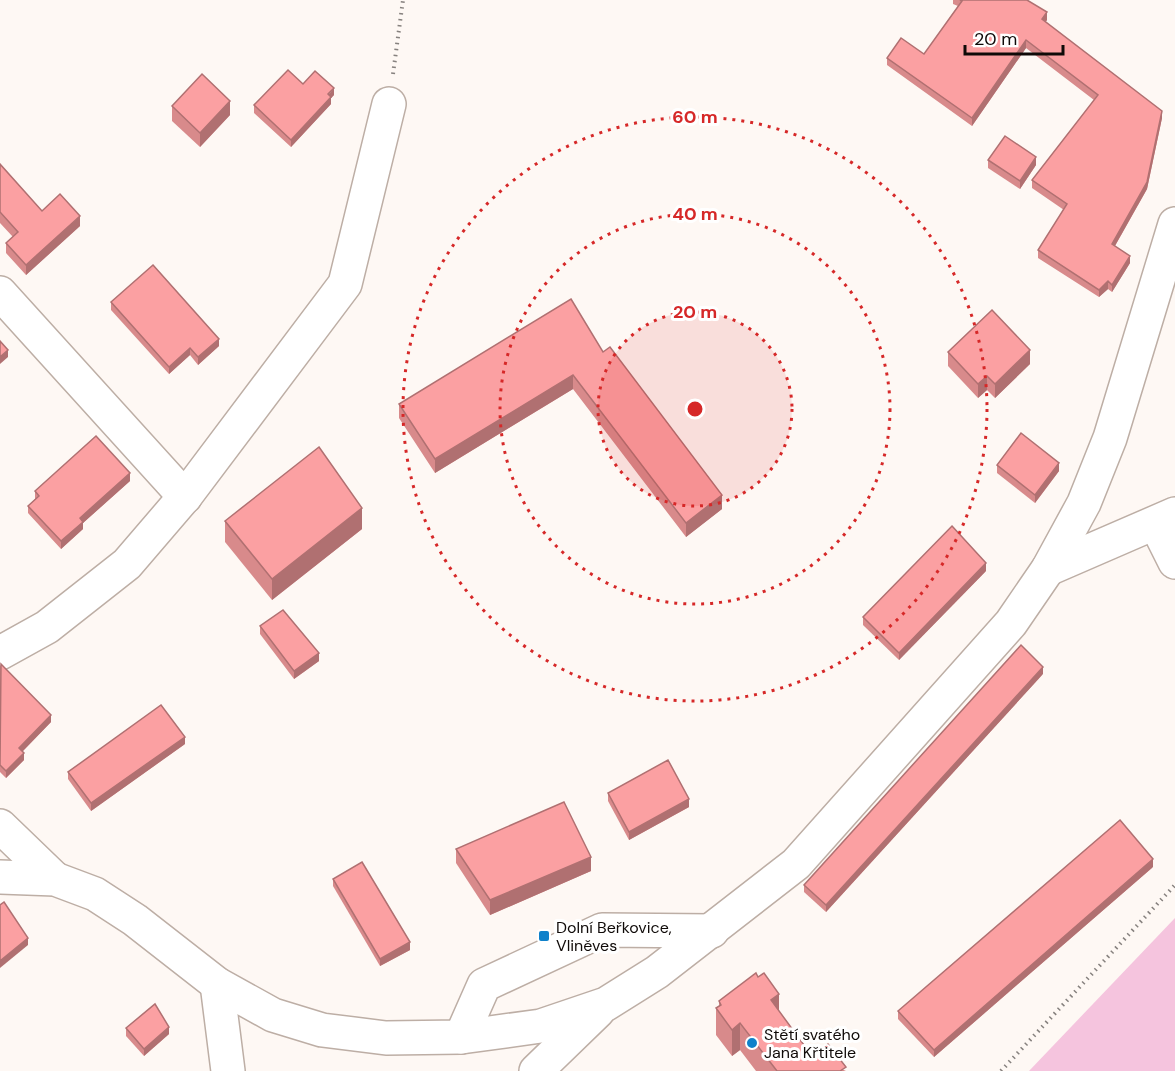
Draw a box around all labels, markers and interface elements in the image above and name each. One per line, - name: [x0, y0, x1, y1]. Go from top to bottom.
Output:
- scale bar: [965, 18, 1062, 56]
- text: 20 m: [974, 27, 1017, 51]
- text: 60 m: [672, 105, 718, 129]
- text: 40 m: [672, 202, 718, 226]
- text: 20 m: [673, 300, 717, 324]
- centre of rings: [685, 399, 705, 419]
- place label: Dolní Beřkovice, Vliněves: [556, 917, 672, 956]
- marker: Dolní Beřkovice, Vliněves: [537, 929, 551, 943]
- place label: Stětí svatého Jana Křtitele: [764, 1024, 860, 1063]
- marker: Stětí svatého Jana Křtitele: [745, 1036, 759, 1050]

